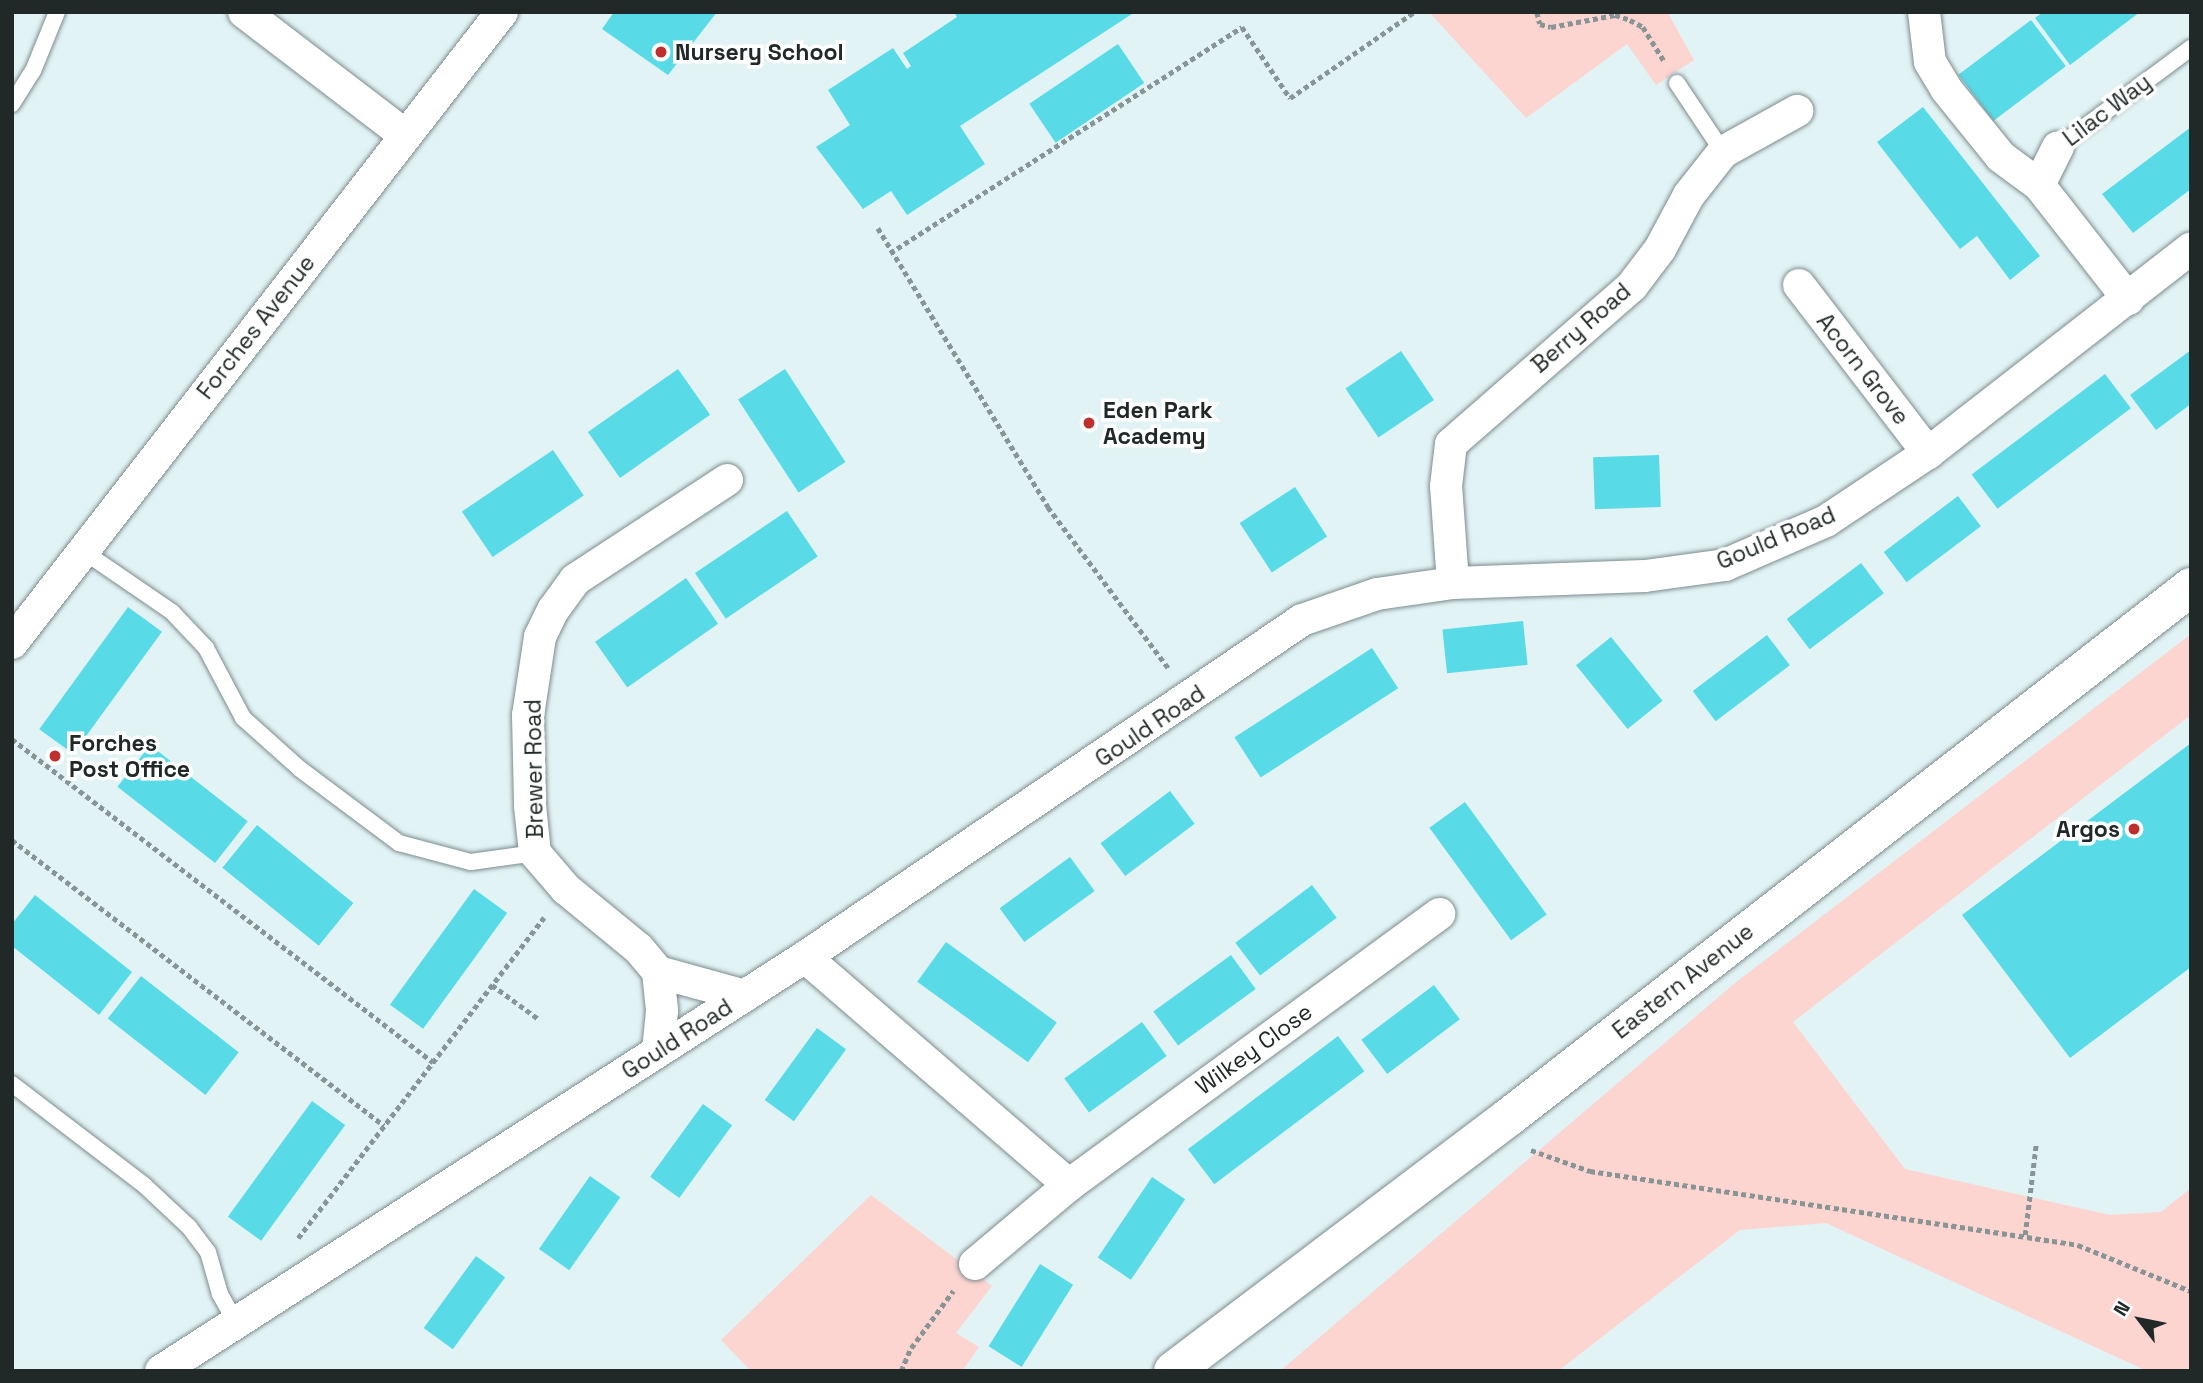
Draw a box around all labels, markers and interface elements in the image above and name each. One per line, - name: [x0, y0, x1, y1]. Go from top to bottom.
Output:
- place label: Nursery School: [675, 38, 844, 66]
- marker: Nursery School: [653, 44, 669, 60]
- street label: Lilac Way: [2057, 68, 2157, 152]
- street label: Forches Avenue: [191, 249, 321, 405]
- street label: Berry Road: [1526, 277, 1636, 379]
- street label: Acorn Grove: [1811, 308, 1915, 430]
- place label: Eden Park Academy: [1103, 396, 1213, 450]
- marker: Eden Park Academy: [1081, 415, 1097, 431]
- street label: Gould Road: [1712, 501, 1840, 575]
- street label: Gould Road: [1090, 679, 1210, 773]
- street label: Brewer Road: [519, 699, 549, 839]
- place label: Forches Post Office: [69, 729, 190, 783]
- marker: Forches Post Office: [47, 748, 63, 764]
- place label: Argos: [2056, 815, 2120, 843]
- marker: Argos: [2126, 821, 2142, 837]
- street label: Eastern Avenue: [1607, 917, 1759, 1045]
- street label: Gould Road: [617, 993, 737, 1085]
- street label: Wilkey Close: [1190, 998, 1318, 1100]
- north arrow: [2105, 1285, 2175, 1355]
- text: N: [2108, 1297, 2136, 1321]

